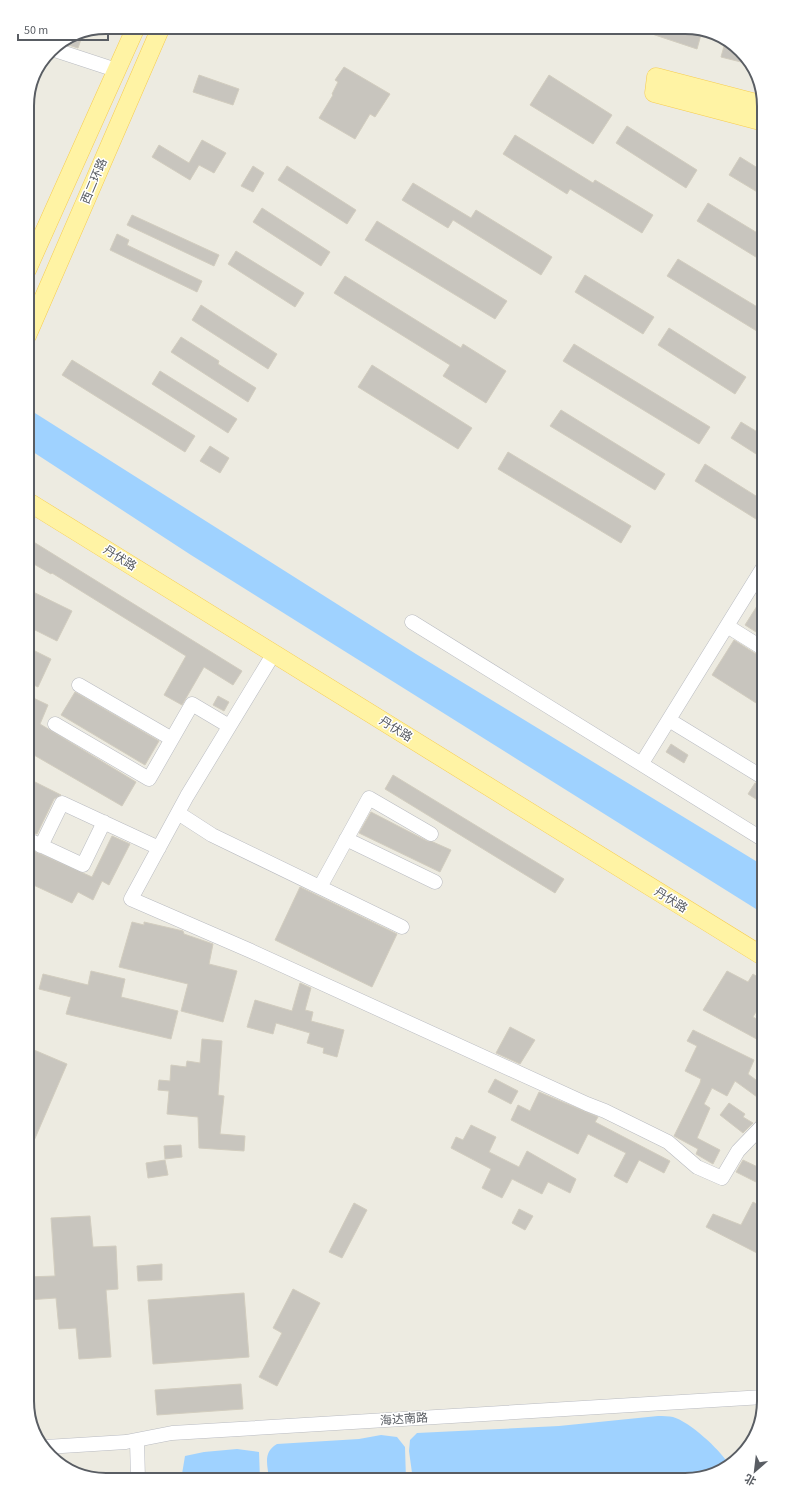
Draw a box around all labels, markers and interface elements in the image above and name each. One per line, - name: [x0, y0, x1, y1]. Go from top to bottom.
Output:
- scale bar: [18, 16, 108, 42]
- text: 50 m: [24, 22, 48, 39]
- street label: 西二环路: [77, 156, 112, 207]
- street label: 丹伏路: [100, 542, 140, 575]
- street label: 丹伏路: [376, 713, 416, 746]
- street label: 丹伏路: [651, 884, 691, 917]
- street label: 海达南路: [379, 1409, 429, 1430]
- north arrow: [735, 1451, 775, 1491]
- text: 北: [742, 1470, 759, 1489]

